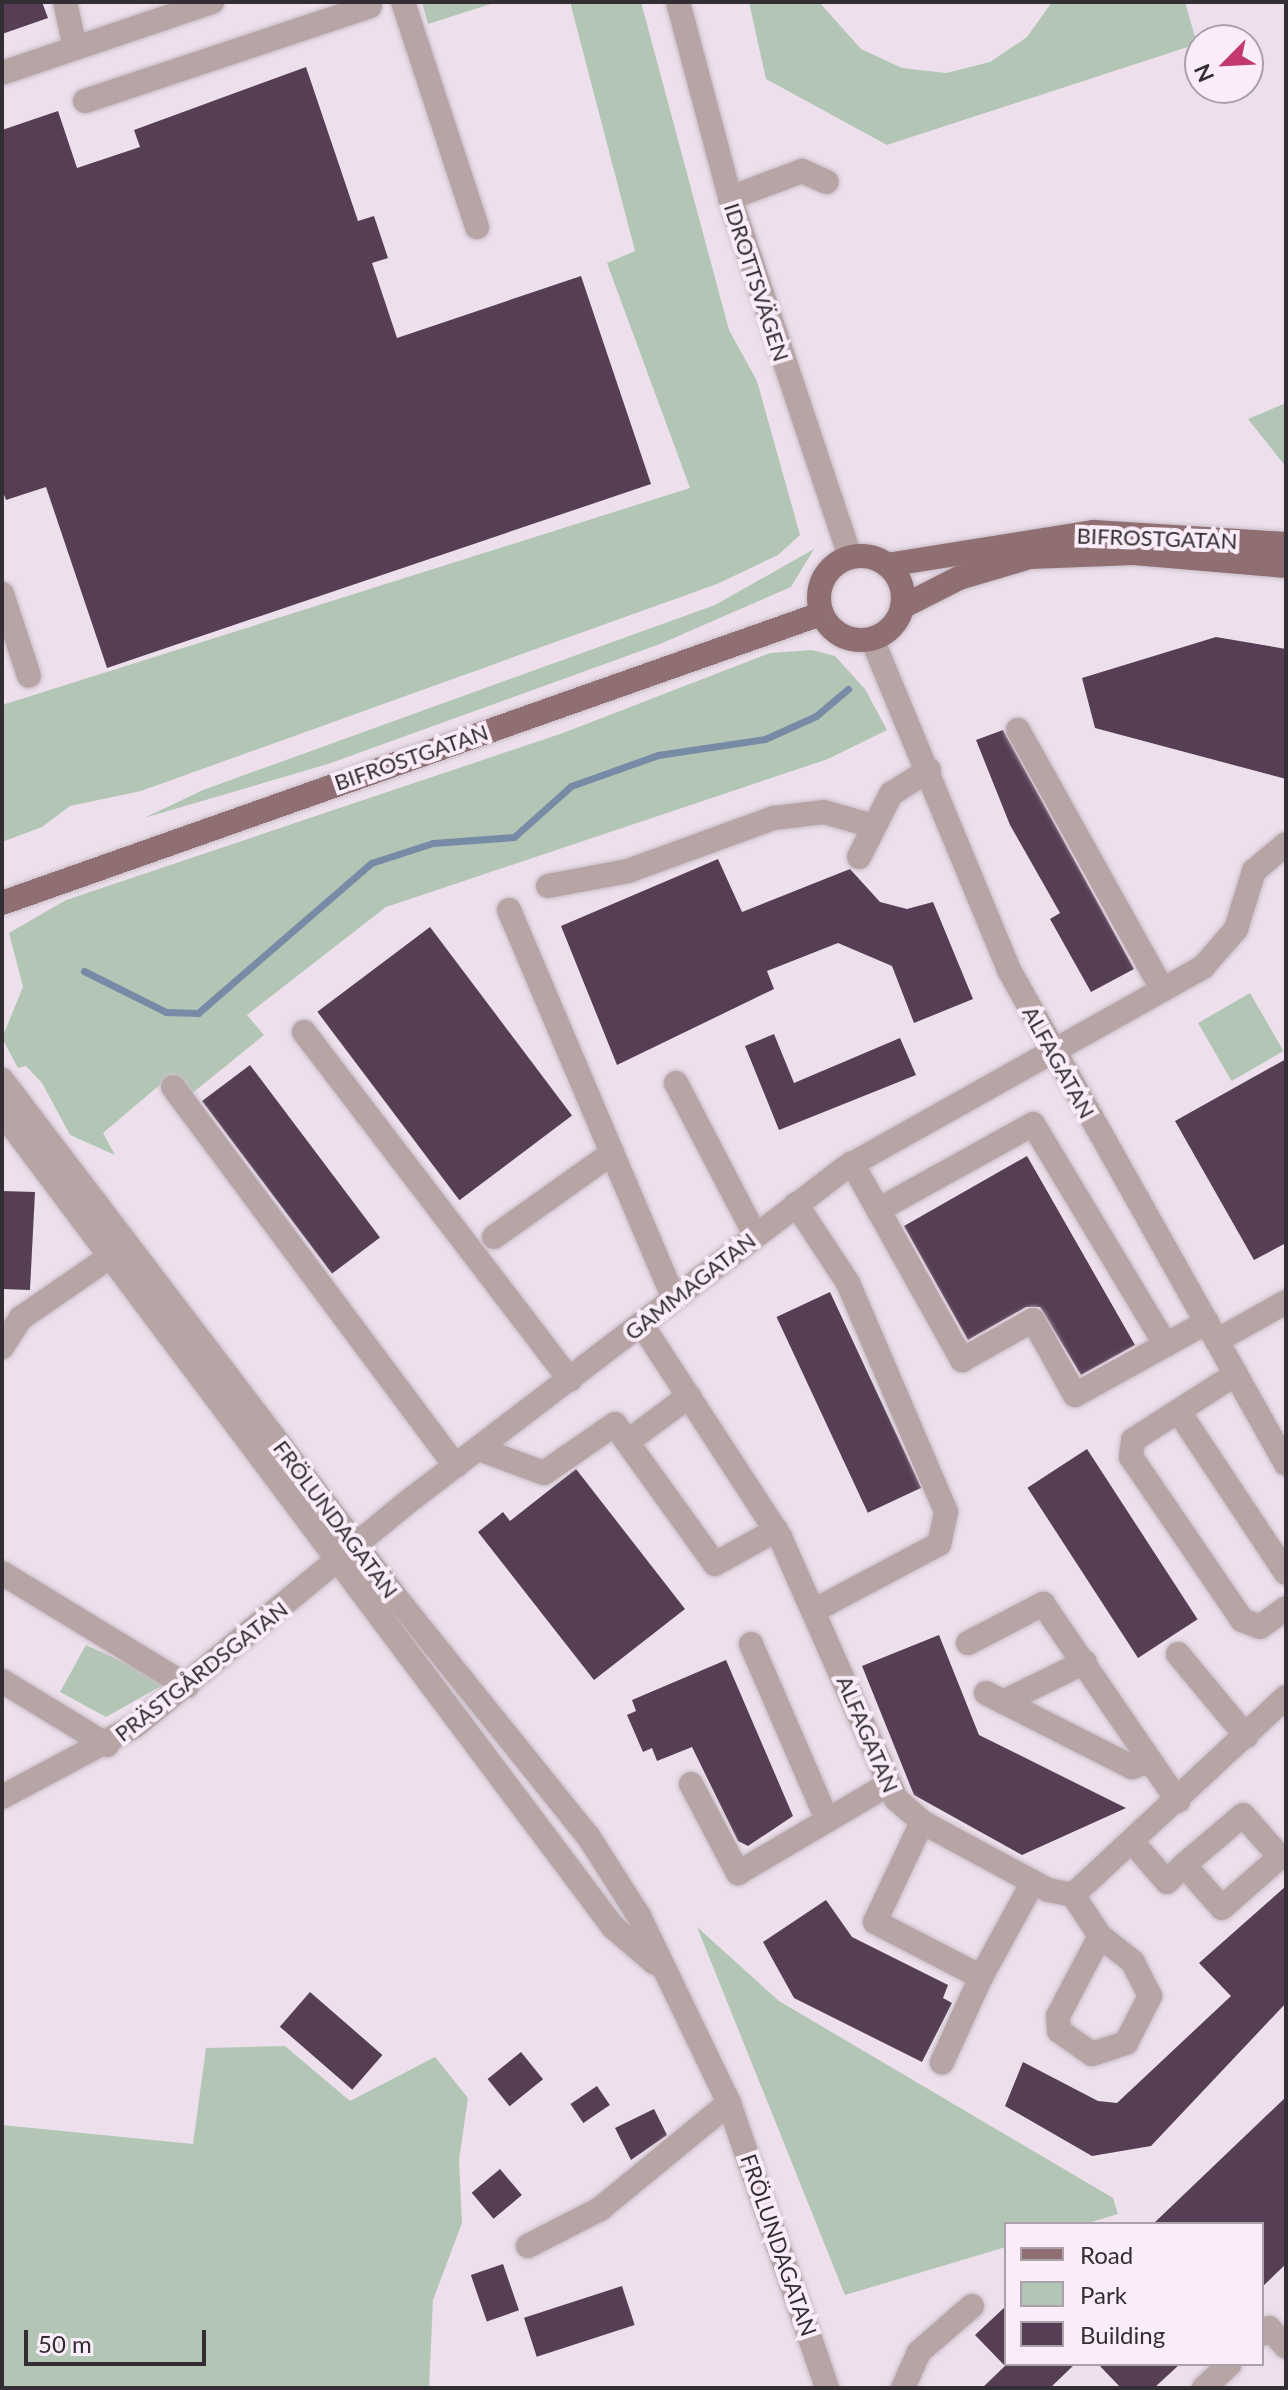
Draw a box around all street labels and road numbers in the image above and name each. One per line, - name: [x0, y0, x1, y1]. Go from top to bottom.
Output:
- street label: IDROTTSVÄGEN: [719, 200, 795, 364]
- street label: BIFROSTGATAN: [1076, 522, 1238, 554]
- street label: BIFROSTGATAN: [331, 718, 491, 796]
- street label: ALFAGATAN: [1017, 1001, 1101, 1123]
- street label: GAMMAGATAN: [619, 1227, 761, 1345]
- street label: FRÖLUNDAGATAN: [268, 1435, 404, 1603]
- street label: PRÄSTGÅRDSGATAN: [109, 1595, 293, 1747]
- street label: ALFAGATAN: [832, 1672, 904, 1796]
- street label: FRÖLUNDAGATAN: [735, 2151, 823, 2339]

